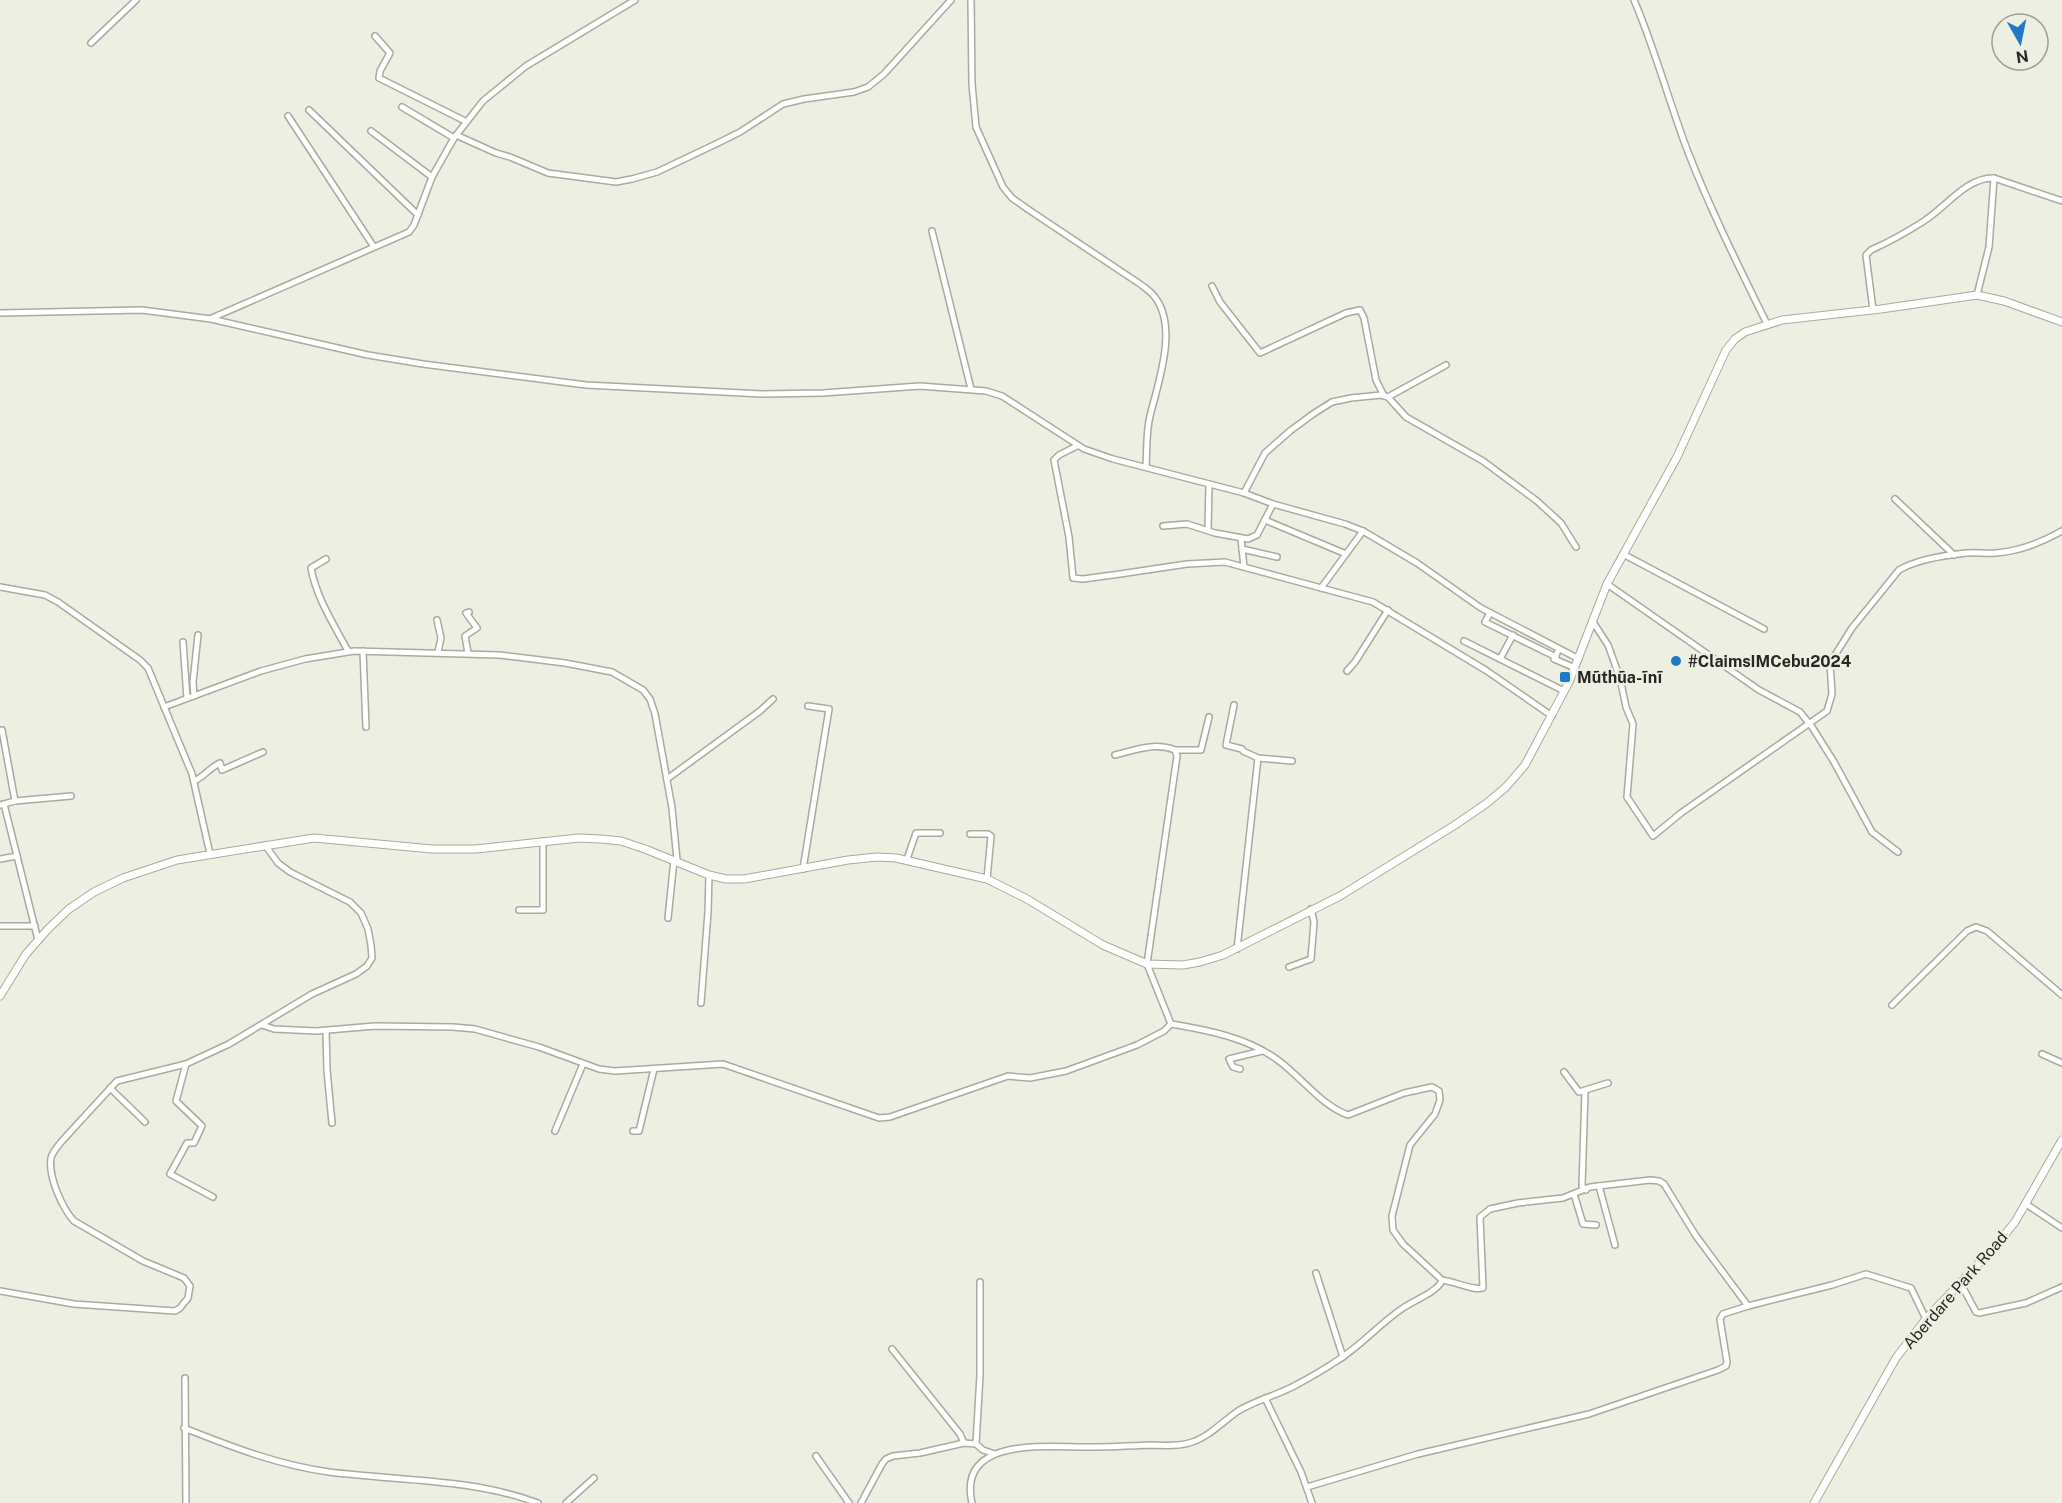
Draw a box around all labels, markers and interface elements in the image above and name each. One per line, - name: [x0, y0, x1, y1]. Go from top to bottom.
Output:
- north arrow: [1990, 12, 2050, 72]
- text: N: [2015, 46, 2030, 67]
- place label: #ClaimsIMCebu2024: [1688, 652, 1852, 671]
- marker: #ClaimsIMCebu2024: [1669, 654, 1683, 668]
- place label: Mũthũa-ĩnĩ: [1577, 668, 1663, 687]
- marker: Mũthũa-ĩnĩ: [1558, 670, 1572, 684]
- street label: Aberdare Park Road: [1899, 1228, 2012, 1353]

